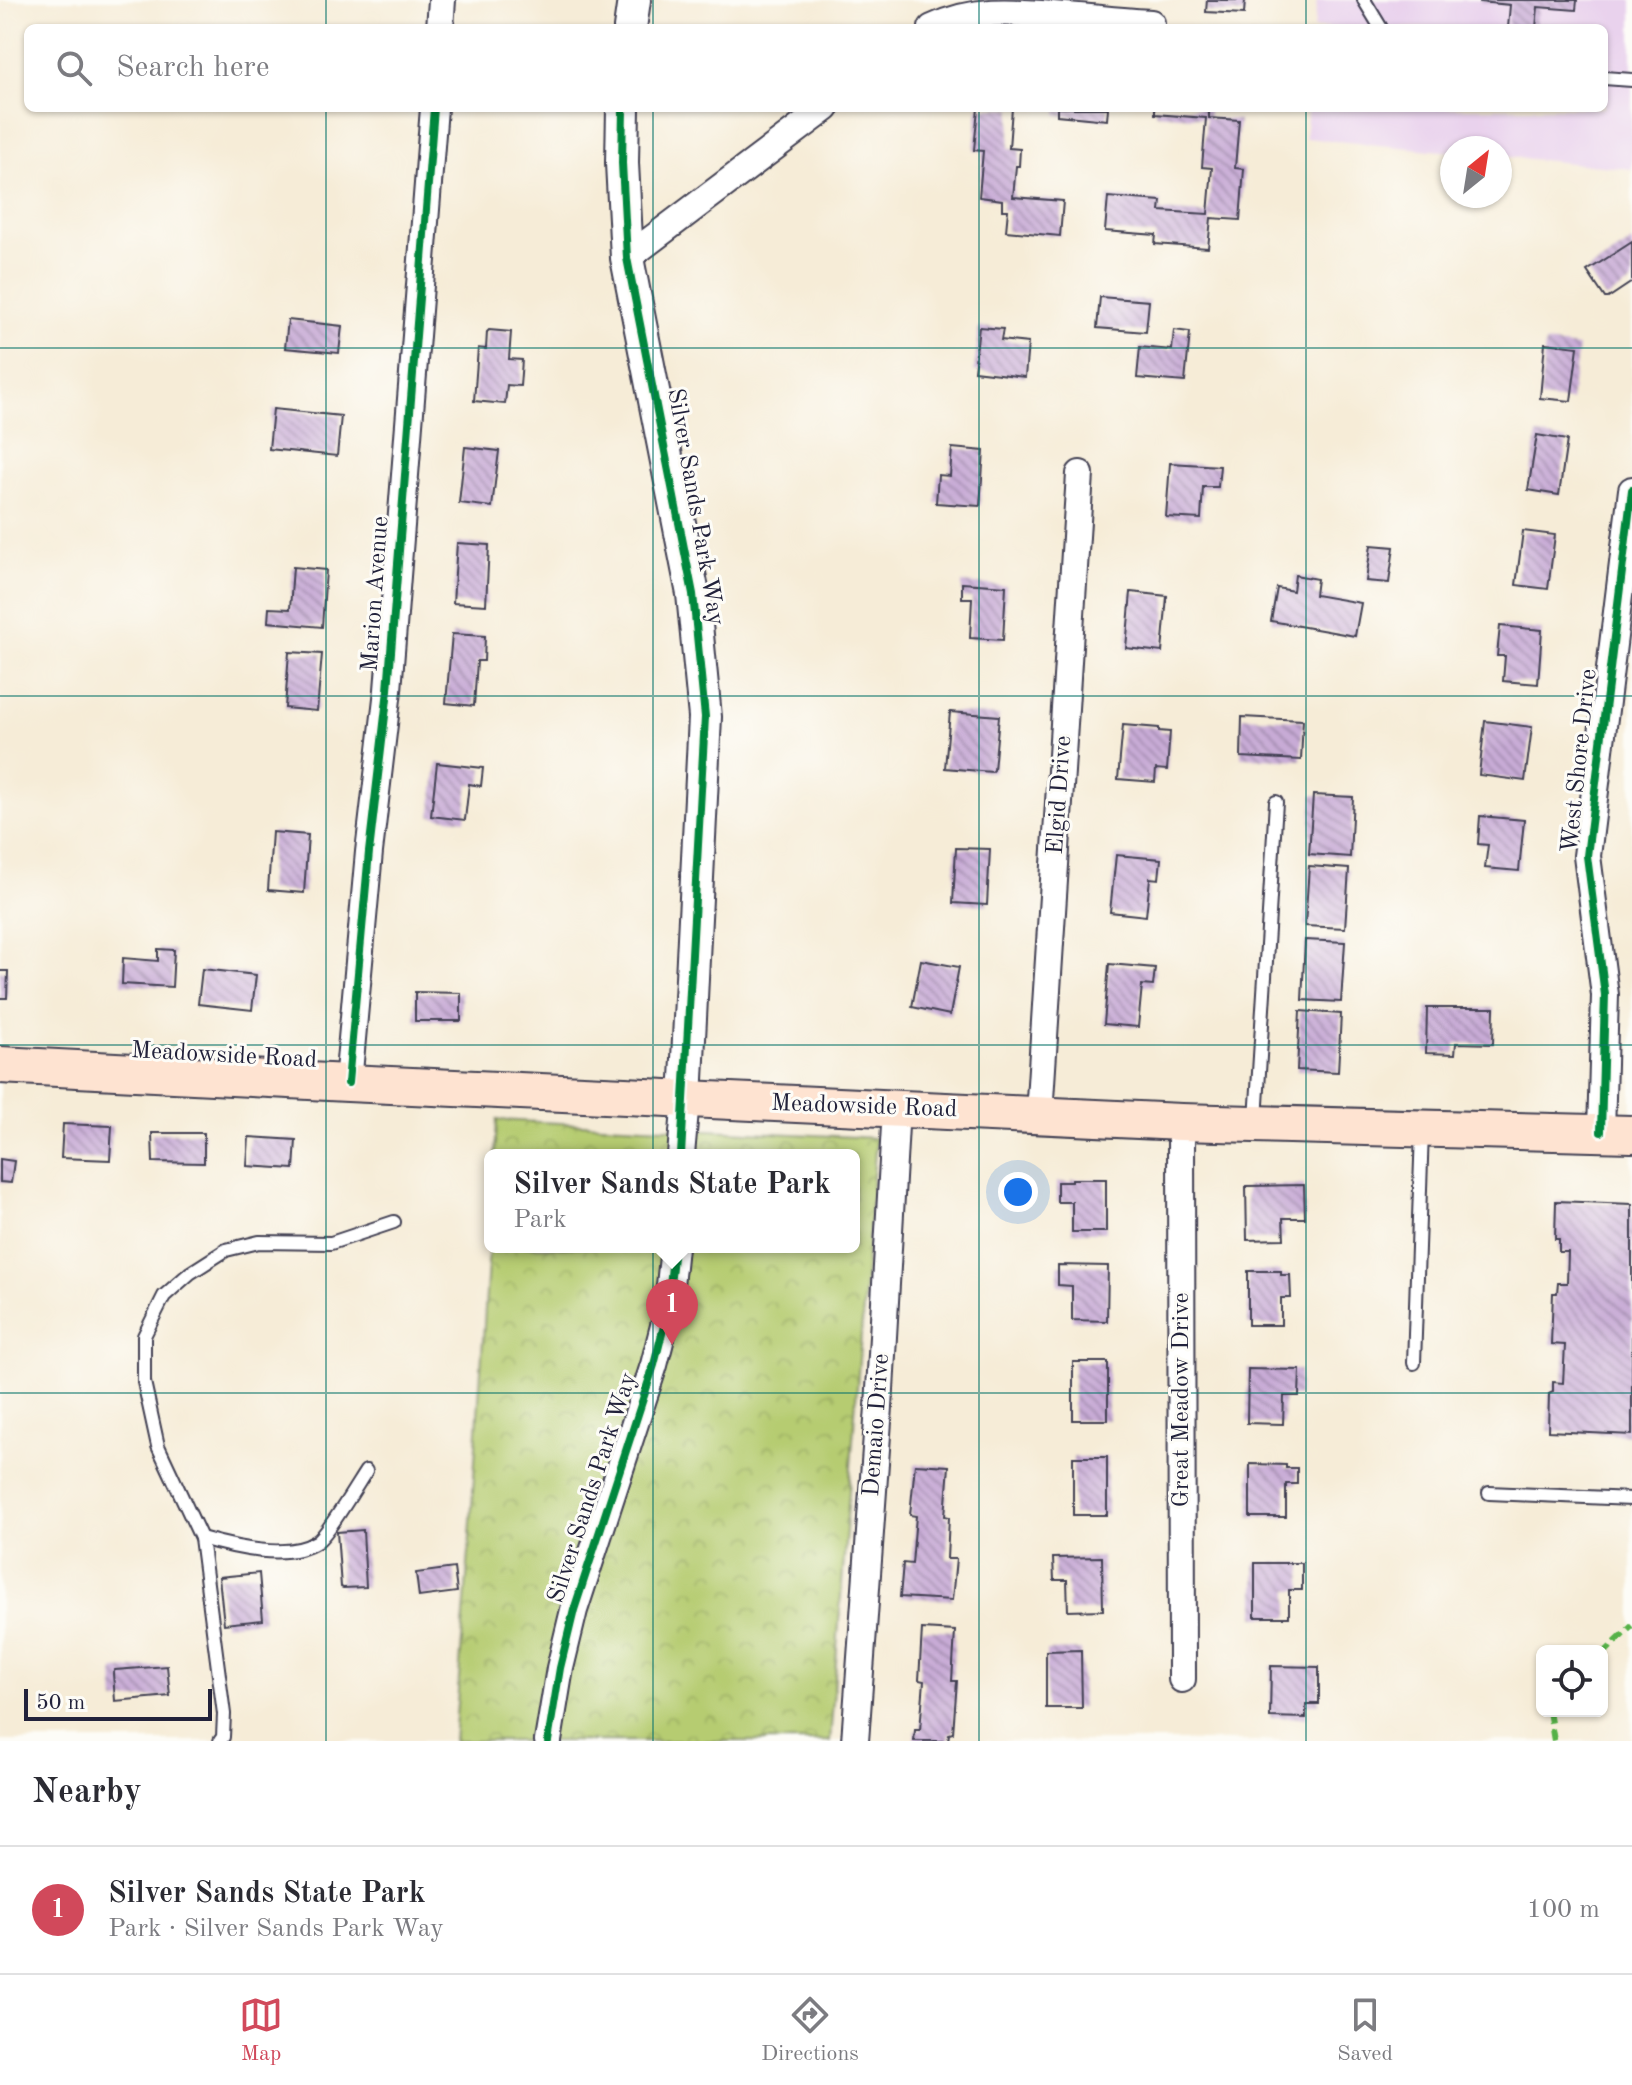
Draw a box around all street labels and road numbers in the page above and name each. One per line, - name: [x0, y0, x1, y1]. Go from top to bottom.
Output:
- street label: Silver Sands Park Way: [662, 387, 728, 628]
- street label: Marion Avenue: [359, 515, 393, 673]
- street label: West Shore Drive: [1558, 668, 1602, 854]
- street label: Elgid Drive: [1044, 735, 1076, 855]
- street label: Meadowside Road: [130, 1039, 318, 1073]
- street label: Meadowside Road: [770, 1092, 958, 1122]
- street label: Great Meadow Drive: [1170, 1292, 1194, 1508]
- street label: Demaio Drive: [860, 1353, 894, 1497]
- street label: Silver Sands Park Way: [544, 1370, 642, 1606]

